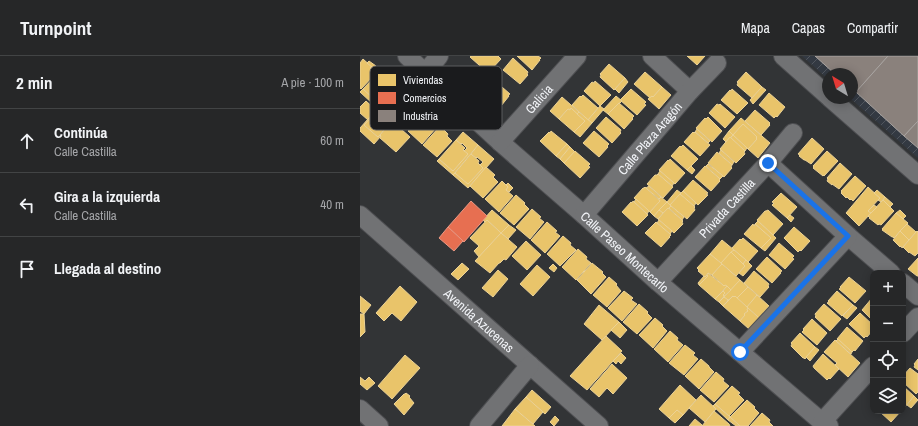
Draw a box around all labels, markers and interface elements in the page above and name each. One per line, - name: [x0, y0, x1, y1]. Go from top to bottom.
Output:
- text: Turnpoint: [20, 15, 92, 41]
- text: Mapa: [741, 19, 770, 37]
- text: Capas: [792, 19, 825, 37]
- text: Compartir: [847, 19, 898, 37]
- legend: [370, 66, 502, 130]
- north arrow: [822, 68, 858, 104]
- text: 2 min: [16, 71, 52, 94]
- text: Viviendas: [403, 73, 443, 87]
- text: A pie · 100 m: [281, 74, 344, 91]
- street label: Galicia: [521, 81, 557, 117]
- text: Comercios: [403, 91, 447, 105]
- street label: Calle Plaza Aragón: [614, 98, 686, 179]
- text: Industria: [403, 109, 438, 123]
- text: Continúa: [54, 122, 107, 143]
- icon: ahead: [16, 130, 38, 152]
- text: 60 m: [320, 132, 344, 149]
- text: Calle Castilla: [54, 143, 117, 160]
- route end: [759, 154, 777, 172]
- street label: Privada Castilla: [695, 175, 759, 242]
- text: Gira a la izquierda: [54, 186, 160, 207]
- icon: left: [16, 194, 38, 216]
- text: 40 m: [320, 196, 344, 213]
- text: Calle Castilla: [54, 207, 117, 224]
- street label: Calle Paseo Montecarlo: [577, 208, 672, 297]
- icon: arrive: [16, 258, 38, 280]
- text: Llegada al destino: [54, 258, 161, 279]
- map controls: [870, 270, 906, 414]
- button: +: [870, 270, 906, 306]
- street label: Avenida Azucenas: [439, 284, 518, 356]
- button: −: [870, 306, 906, 342]
- button: locate: [870, 342, 906, 378]
- route start: [731, 343, 749, 361]
- button: layers: [870, 378, 906, 414]

